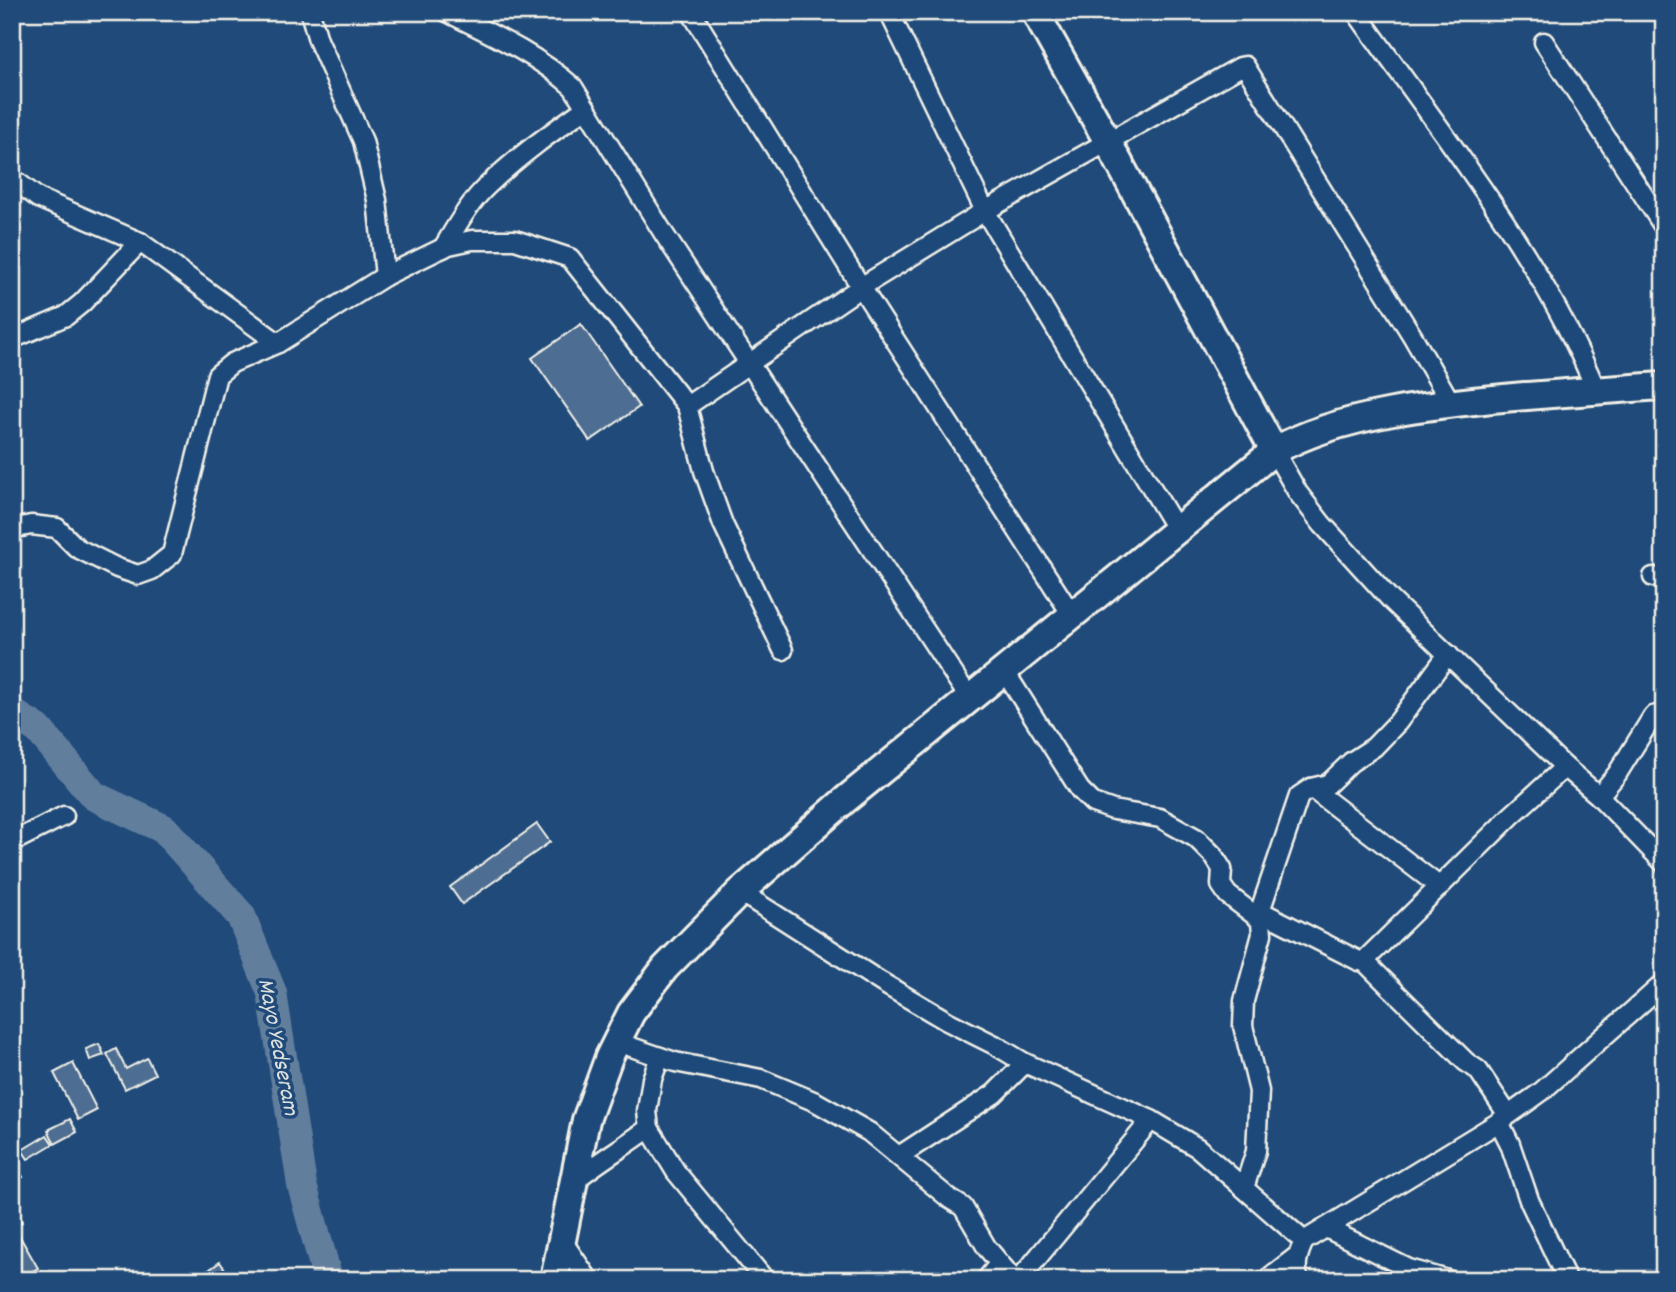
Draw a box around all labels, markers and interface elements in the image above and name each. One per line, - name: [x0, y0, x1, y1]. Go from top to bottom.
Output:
- water label: Mayo Yedseram: [247, 975, 307, 1119]

